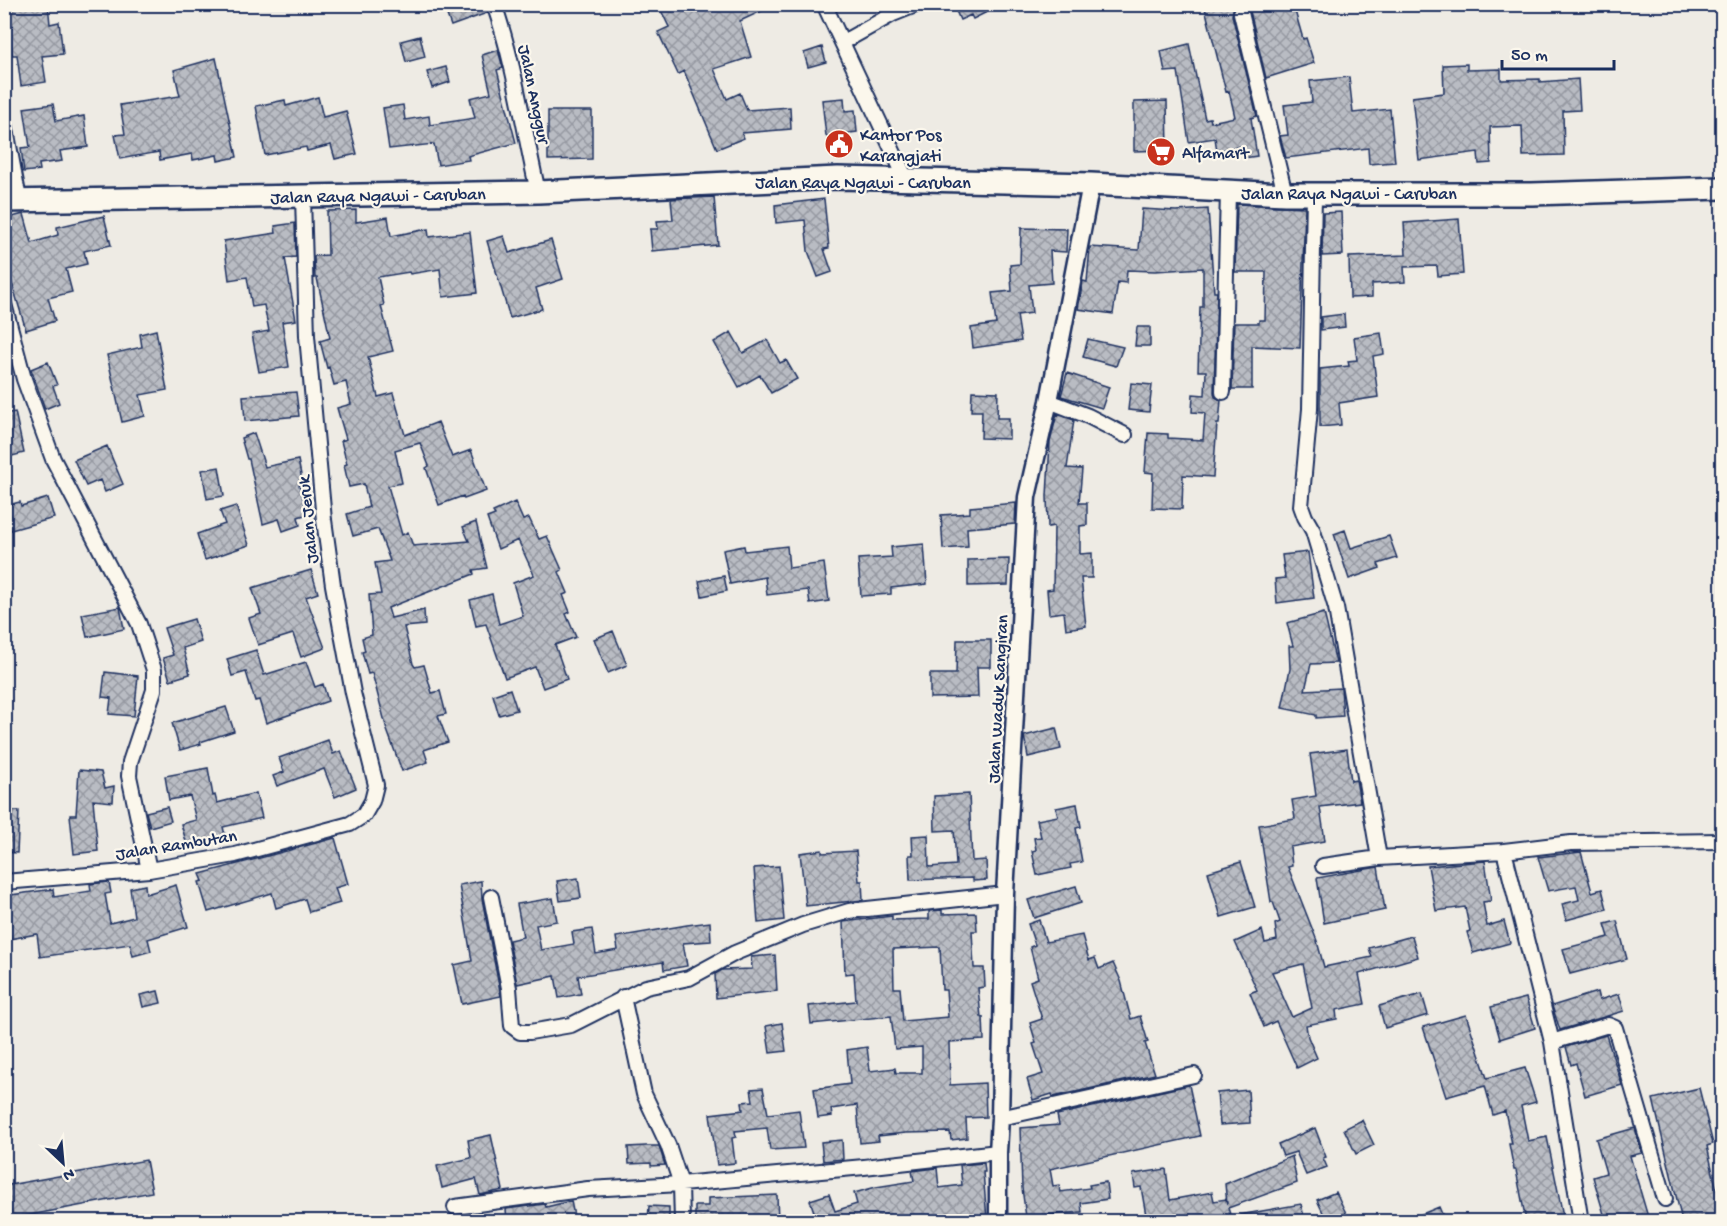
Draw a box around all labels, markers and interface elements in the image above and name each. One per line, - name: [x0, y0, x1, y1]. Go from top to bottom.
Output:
- scale bar: [1502, 33, 1614, 71]
- street label: Jalan Anggur: [512, 43, 554, 148]
- text: 50 m: [1511, 46, 1548, 67]
- place label: Kantor Pos Karangjati: [860, 126, 943, 168]
- public building icon: Kantor Pos Karangjati: [823, 128, 855, 160]
- supermarket icon: Alfamart: [1145, 136, 1177, 168]
- place label: Alfamart: [1182, 144, 1250, 165]
- street label: Jalan Raya Ngawi - Caruban: [755, 174, 971, 195]
- street label: Jalan Raya Ngawi - Caruban: [270, 185, 486, 210]
- street label: Jalan Raya Ngawi - Caruban: [1241, 185, 1457, 206]
- street label: Jalan Jeruk: [294, 473, 325, 565]
- street label: Jalan Waduk Sangiran: [985, 614, 1014, 784]
- street label: Jalan Rambutan: [114, 826, 239, 866]
- north arrow: [33, 1133, 93, 1193]
- text: N: [59, 1163, 77, 1184]

